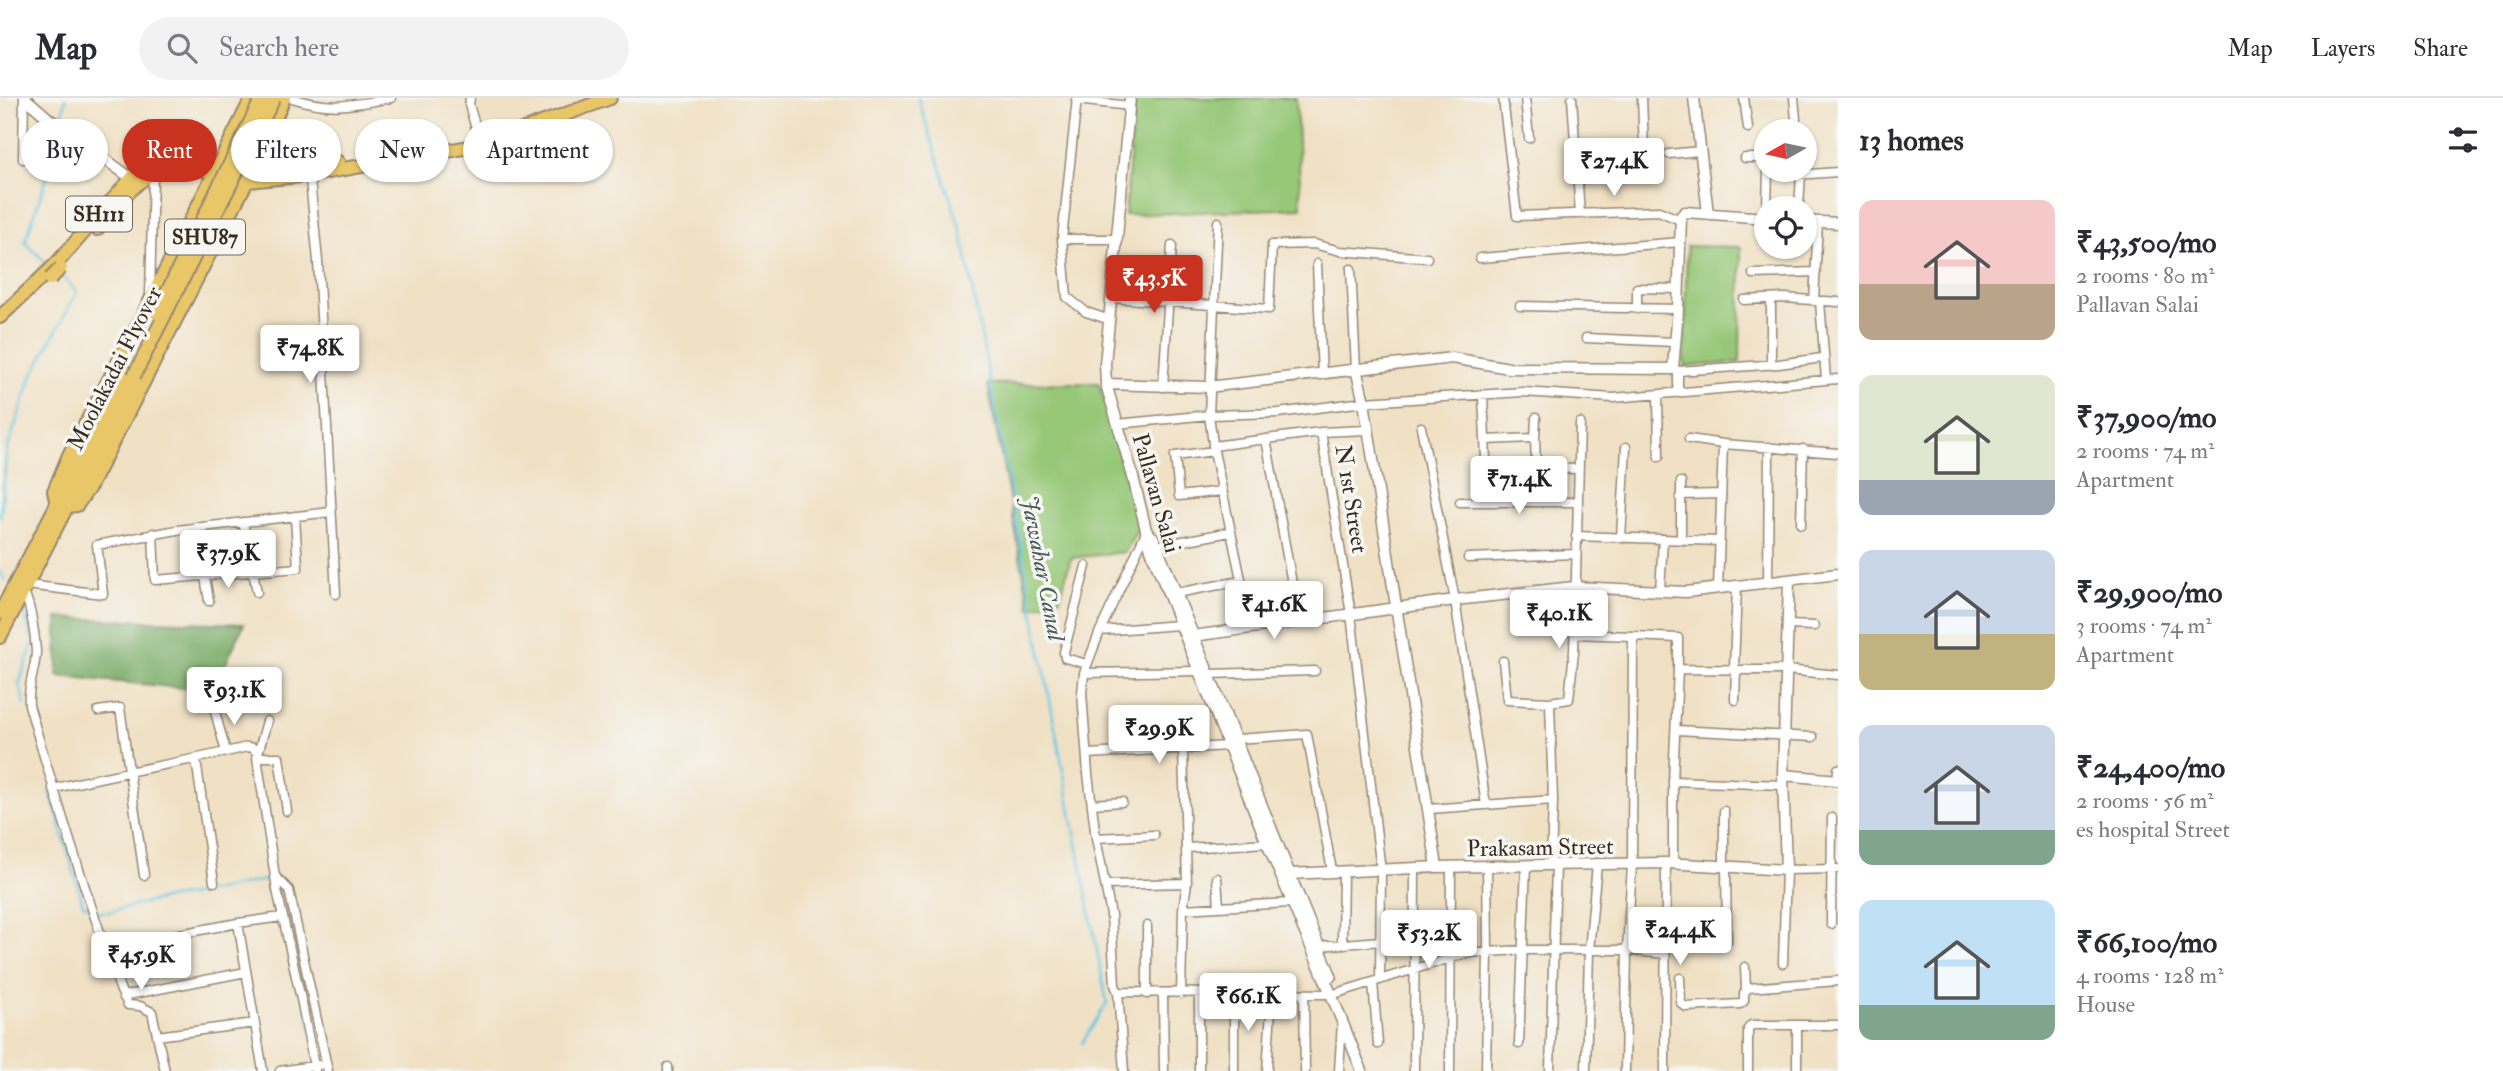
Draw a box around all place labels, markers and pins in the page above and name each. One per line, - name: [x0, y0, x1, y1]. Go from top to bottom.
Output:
- pin: ₹27.4K: [1557, 139, 1671, 198]
- pin: ₹43.5K: [1097, 256, 1211, 315]
- pin: ₹74.8K: [253, 326, 367, 385]
- pin: ₹71.4K: [1462, 456, 1576, 516]
- pin: ₹37.9K: [171, 531, 285, 590]
- pin: ₹41.6K: [1217, 582, 1331, 641]
- pin: ₹40.1K: [1502, 590, 1616, 650]
- pin: ₹93.1K: [177, 668, 291, 727]
- pin: ₹29.9K: [1102, 706, 1216, 765]
- pin: ₹24.4K: [1623, 908, 1737, 967]
- pin: ₹53.2K: [1372, 910, 1486, 970]
- pin: ₹45.9K: [84, 932, 198, 992]
- pin: ₹66.1K: [1191, 974, 1305, 1033]

